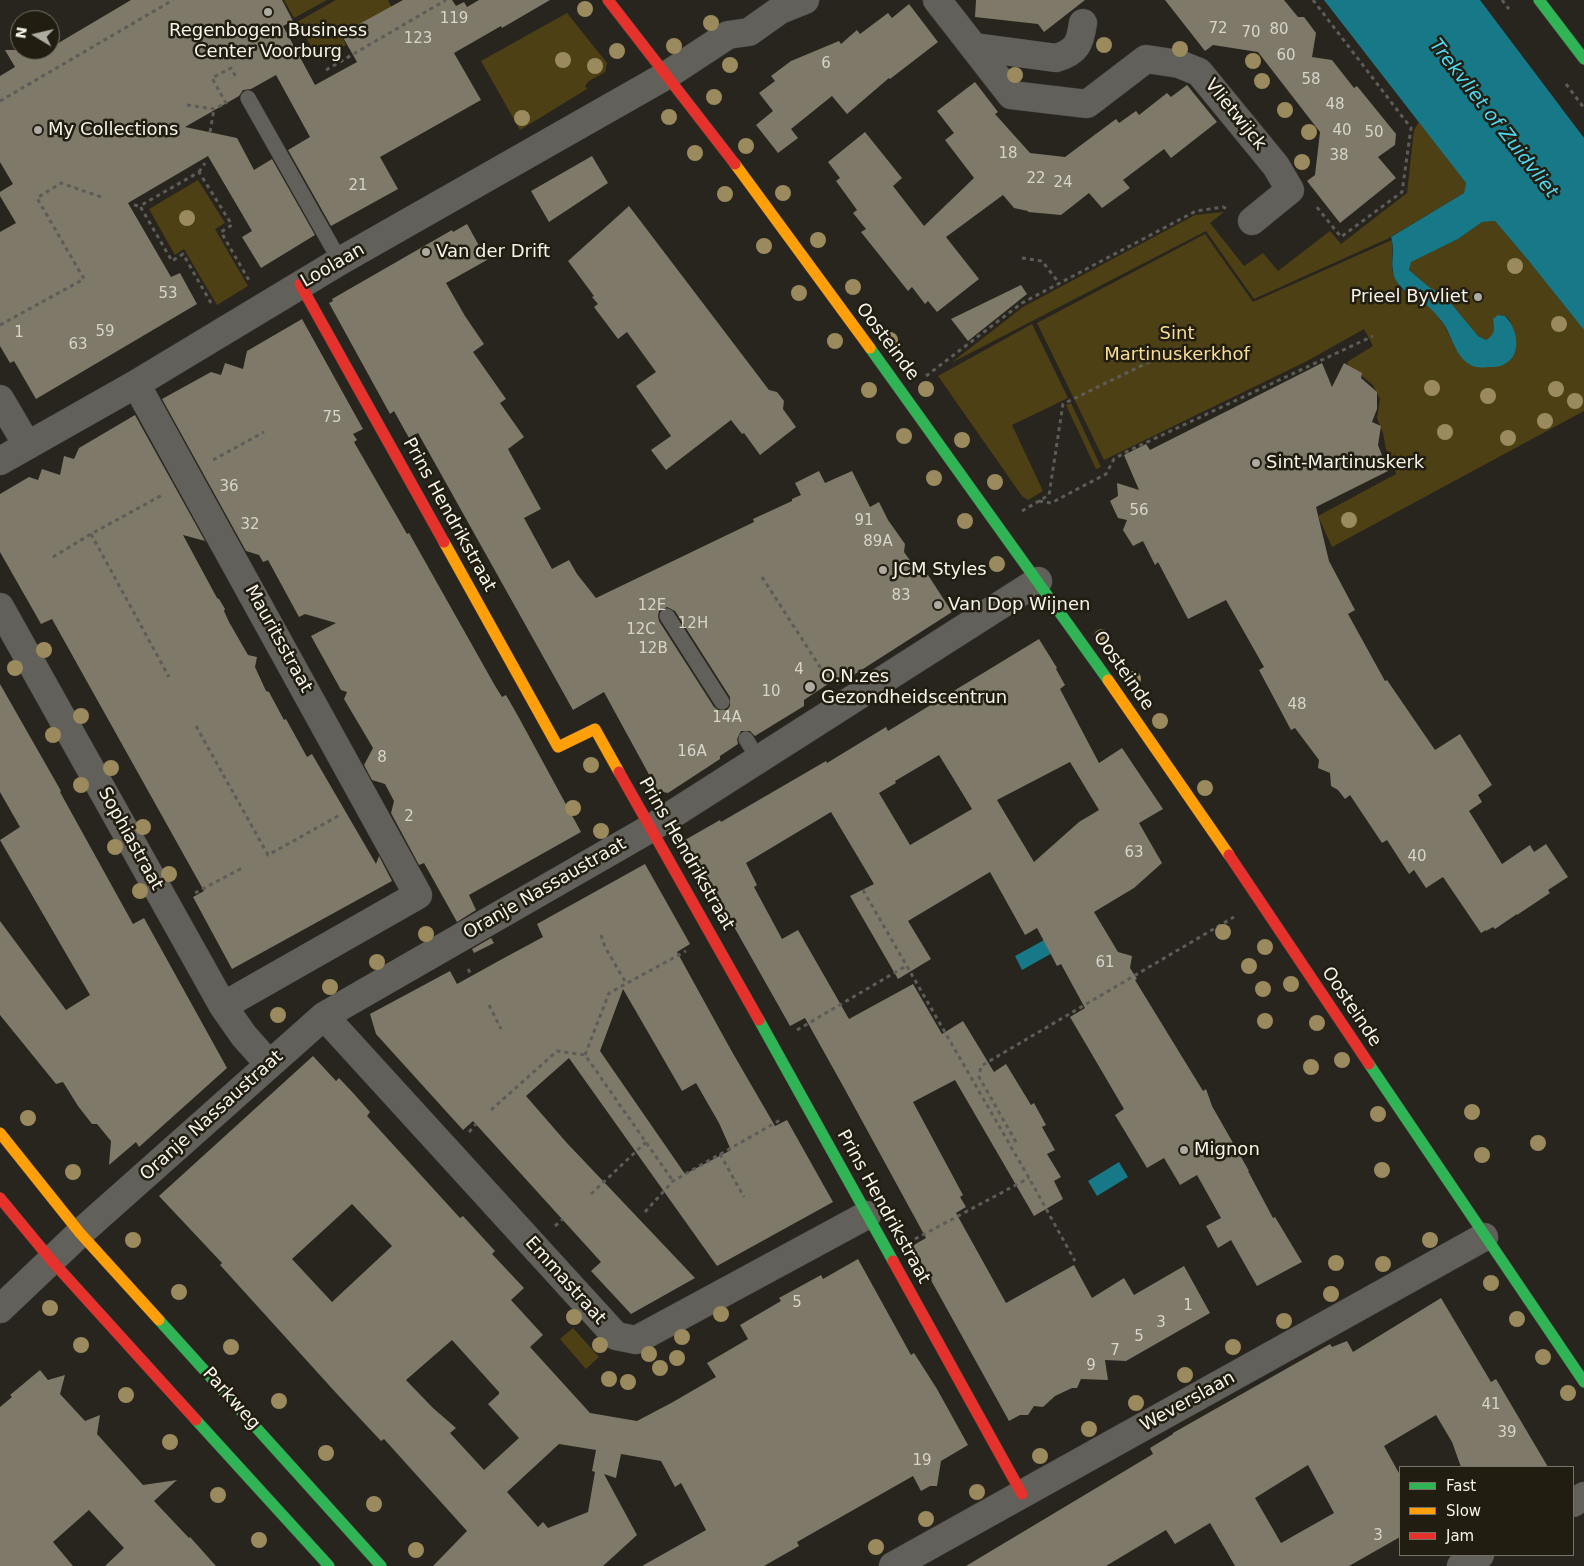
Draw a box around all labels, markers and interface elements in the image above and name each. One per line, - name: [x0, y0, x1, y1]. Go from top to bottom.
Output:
- marker: Regenbogen Business Center Voorburg: [262, 6, 274, 18]
- north arrow: [10, 10, 60, 60]
- house number: 119: [440, 10, 468, 28]
- place label: Regenbogen Business Center Voorburg: [169, 20, 367, 62]
- house number: 72: [1208, 20, 1228, 38]
- house number: 80: [1269, 21, 1289, 39]
- house number: 70: [1241, 24, 1261, 42]
- text: N: [12, 26, 30, 40]
- house number: 123: [404, 30, 432, 48]
- water label: Trekvliet of Zuidvliet: [1424, 35, 1562, 203]
- house number: 60: [1276, 47, 1296, 65]
- house number: 6: [821, 55, 831, 73]
- house number: 58: [1301, 71, 1321, 89]
- street label: Vlietwijck: [1200, 75, 1270, 155]
- house number: 48: [1325, 96, 1345, 114]
- place label: My Collections: [48, 119, 178, 141]
- house number: 40: [1332, 122, 1352, 140]
- marker: My Collections: [32, 124, 44, 136]
- house number: 50: [1364, 124, 1384, 142]
- house number: 18: [998, 145, 1018, 163]
- house number: 38: [1329, 147, 1349, 165]
- house number: 22: [1026, 170, 1046, 188]
- house number: 24: [1053, 174, 1073, 192]
- house number: 21: [348, 177, 368, 195]
- street label: Loolaan: [297, 239, 369, 293]
- place label: Van der Drift: [436, 241, 550, 263]
- marker: Van der Drift: [420, 246, 432, 258]
- house number: 53: [158, 285, 178, 303]
- place label: Prieel Byvliet: [1350, 286, 1468, 308]
- marker: Prieel Byvliet: [1472, 291, 1484, 303]
- street label: Oosteinde: [851, 299, 923, 385]
- house number: 59: [95, 323, 115, 341]
- park label: Sint Martinuskerkhof: [1104, 323, 1250, 366]
- house number: 1: [14, 324, 24, 342]
- house number: 63: [68, 336, 88, 354]
- house number: 75: [322, 409, 342, 427]
- street label: Prins Hendrikstraat: [398, 434, 500, 596]
- place label: Sint-Martinuskerk: [1266, 452, 1424, 474]
- marker: Sint-Martinuskerk: [1250, 457, 1262, 469]
- house number: 36: [219, 478, 239, 496]
- house number: 56: [1129, 502, 1149, 520]
- house number: 91: [854, 512, 874, 530]
- house number: 32: [240, 516, 260, 534]
- house number: 89A: [863, 533, 893, 551]
- place label: JCM Styles: [893, 559, 987, 581]
- marker: JCM Styles: [877, 564, 889, 576]
- street label: Mauritsstraat: [240, 581, 316, 697]
- house number: 83: [891, 587, 911, 605]
- place label: Van Dop Wijnen: [948, 594, 1090, 616]
- house number: 12E: [638, 597, 666, 615]
- marker: Van Dop Wijnen: [932, 599, 944, 611]
- house number: 12H: [678, 615, 708, 633]
- house number: 12C: [626, 621, 656, 639]
- street label: Oosteinde: [1088, 627, 1158, 715]
- house number: 12B: [638, 640, 668, 658]
- house number: 4: [794, 661, 804, 679]
- place label: O.N.zes Gezondheidscentrun: [821, 666, 1007, 709]
- marker: O.N.zes Gezondheidscentrun: [803, 680, 817, 694]
- house number: 10: [761, 683, 781, 701]
- house number: 48: [1287, 696, 1307, 714]
- house number: 14A: [712, 709, 742, 727]
- house number: 16A: [677, 743, 707, 761]
- house number: 8: [377, 749, 387, 767]
- street label: Prins Hendrikstraat: [633, 774, 739, 934]
- street label: Sophiastraat: [93, 784, 167, 894]
- house number: 2: [404, 808, 414, 826]
- street label: Oranje Nassaustraat: [460, 834, 630, 944]
- house number: 63: [1124, 844, 1144, 862]
- house number: 40: [1407, 848, 1427, 866]
- house number: 61: [1095, 954, 1115, 972]
- street label: Oosteinde: [1316, 963, 1386, 1051]
- street label: Oranje Nassaustraat: [136, 1046, 288, 1186]
- street label: Prins Hendrikstraat: [832, 1126, 934, 1288]
- place label: Mignon: [1194, 1139, 1260, 1161]
- marker: Mignon: [1178, 1144, 1190, 1156]
- street label: Emmastraat: [520, 1233, 610, 1329]
- house number: 5: [792, 1294, 802, 1312]
- house number: 1: [1183, 1297, 1193, 1315]
- house number: 3: [1156, 1314, 1166, 1332]
- house number: 5: [1134, 1328, 1144, 1346]
- house number: 7: [1110, 1342, 1120, 1360]
- house number: 9: [1086, 1357, 1096, 1375]
- street label: Parkweg: [198, 1363, 264, 1435]
- street label: Weverslaan: [1137, 1367, 1239, 1437]
- house number: 41: [1481, 1396, 1501, 1414]
- house number: 39: [1497, 1424, 1517, 1442]
- house number: 19: [912, 1452, 932, 1470]
- legend: [1399, 1466, 1574, 1556]
- text: Fast: [1446, 1477, 1476, 1495]
- text: Slow: [1446, 1502, 1481, 1520]
- house number: 3: [1373, 1527, 1383, 1545]
- text: Jam: [1446, 1527, 1474, 1545]

